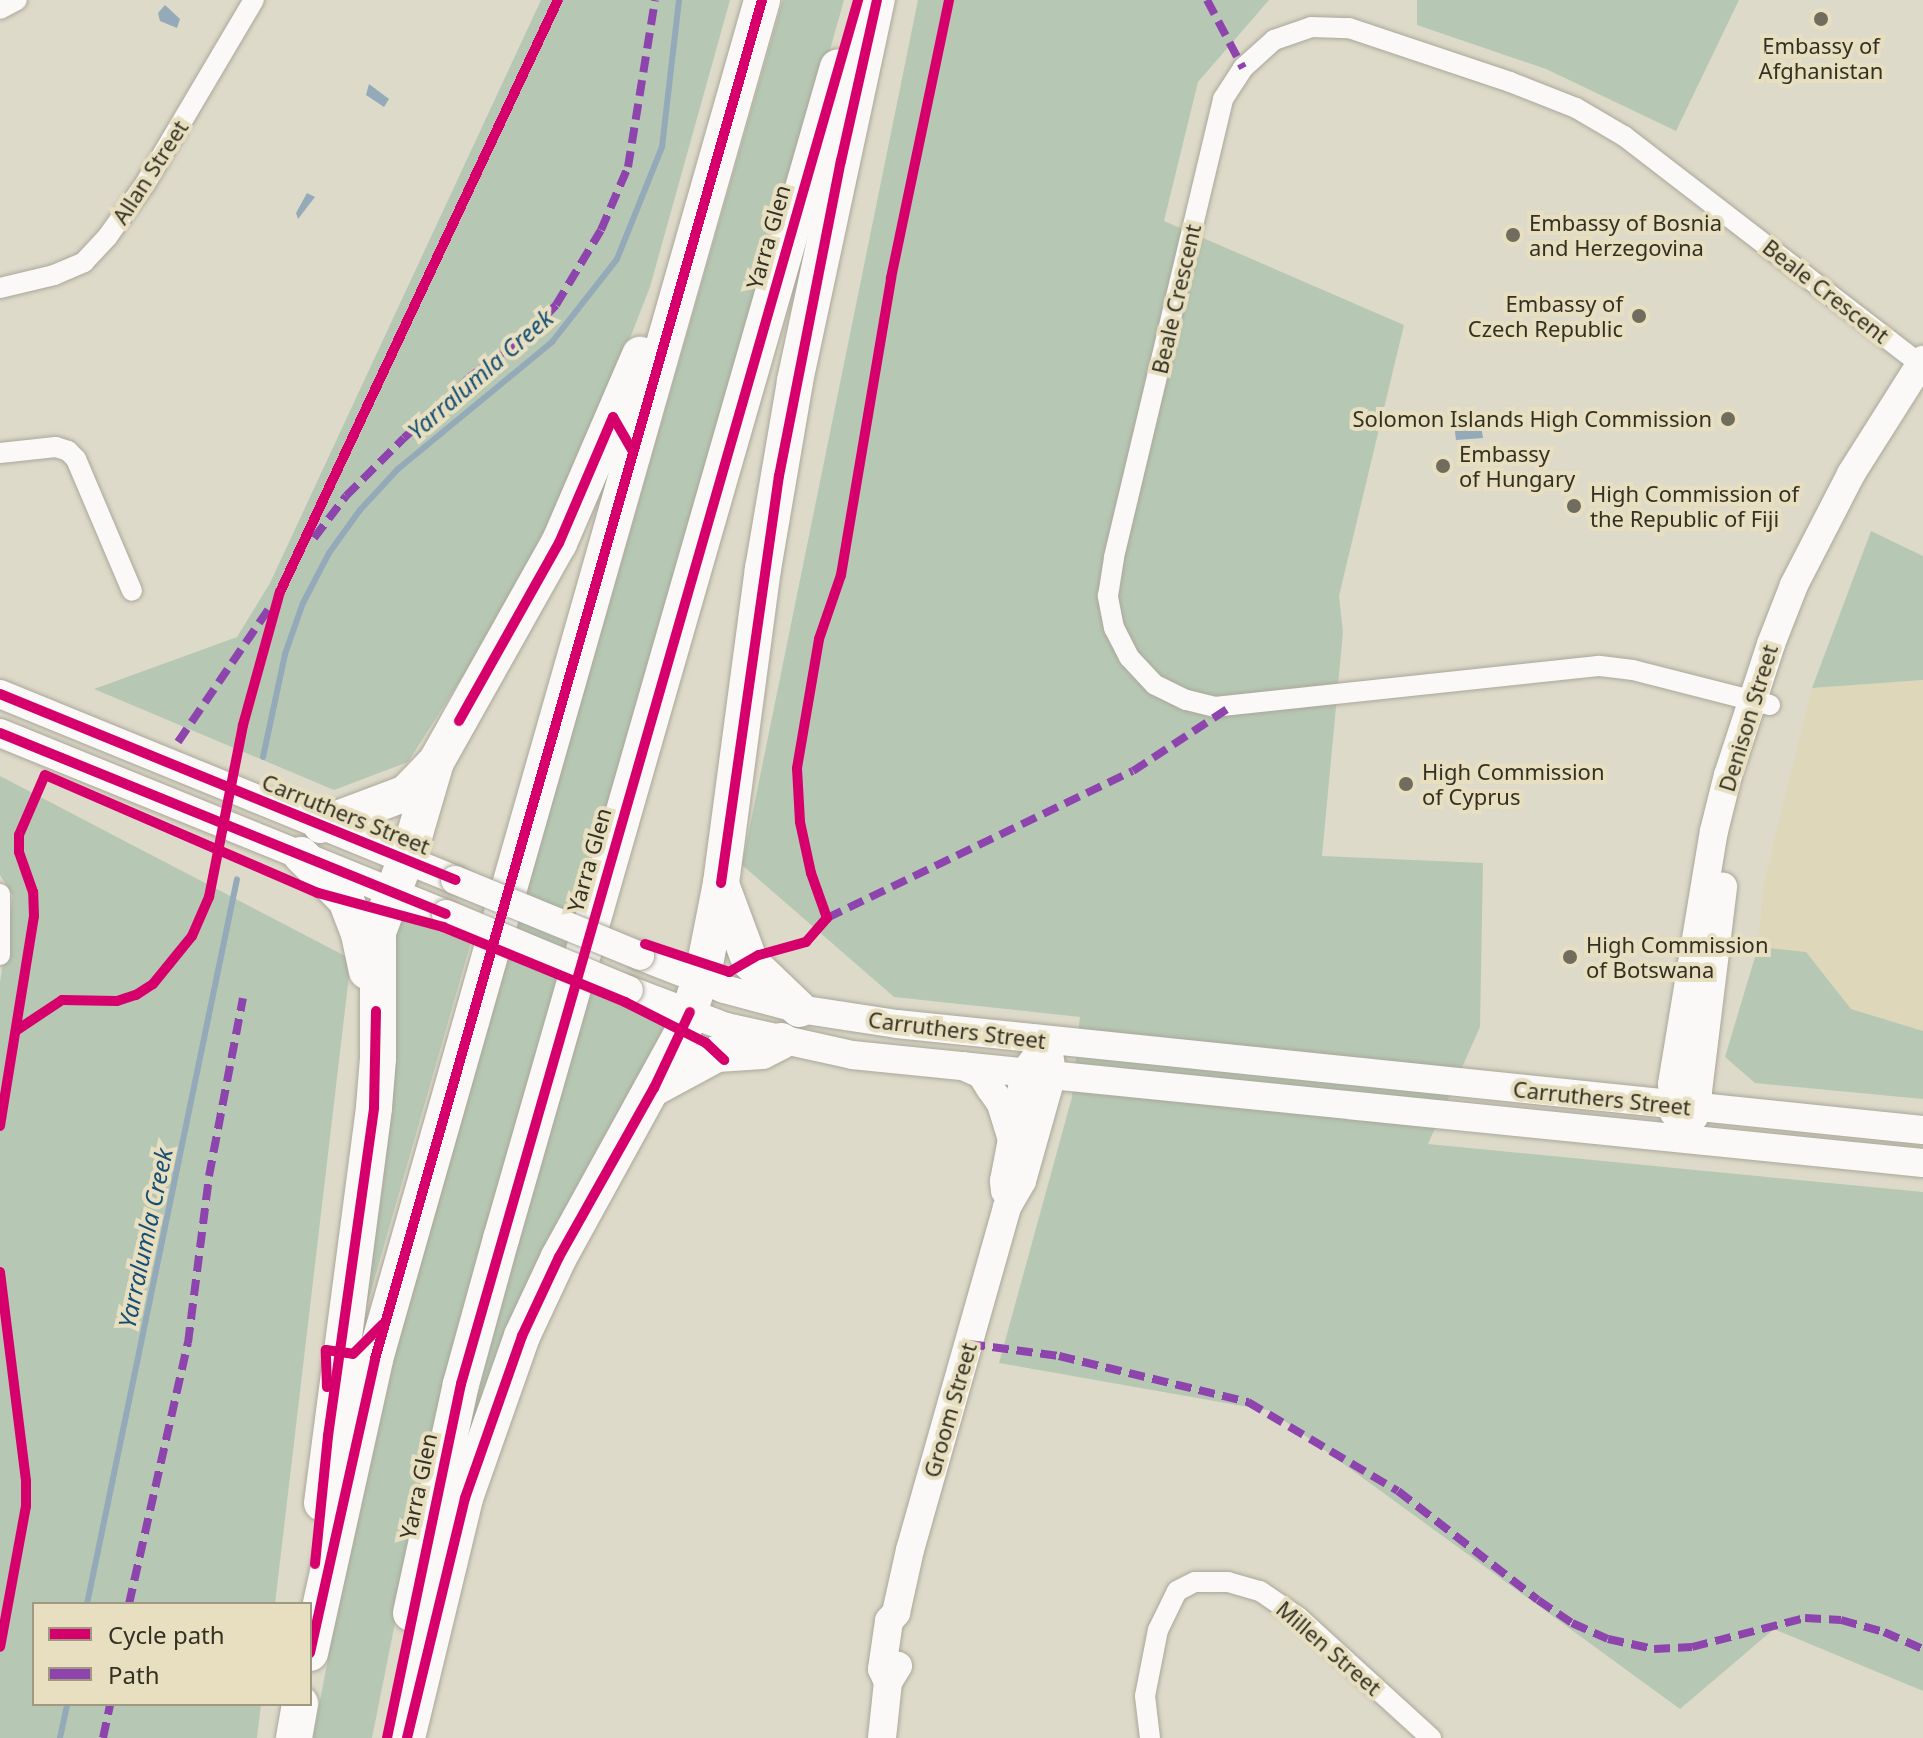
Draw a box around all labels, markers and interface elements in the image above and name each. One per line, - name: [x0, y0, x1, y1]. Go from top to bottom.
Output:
- marker: Embassy of Afghanistan: [1812, 10, 1830, 28]
- place label: Embassy of Afghanistan: [1759, 32, 1883, 84]
- street label: Allan Street: [107, 115, 193, 229]
- street label: Yarra Glen: [741, 182, 795, 292]
- place label: Embassy of Bosnia and Herzegovina: [1529, 209, 1722, 260]
- street label: Beale Crescent: [1146, 222, 1206, 376]
- marker: Embassy of Bosnia and Herzegovina: [1504, 226, 1522, 244]
- street label: Beale Crescent: [1758, 234, 1894, 348]
- place label: Embassy of Czech Republic: [1468, 290, 1623, 342]
- water label: Yarralumla Creek: [401, 303, 559, 445]
- marker: Embassy of Czech Republic: [1630, 307, 1648, 325]
- place label: Solomon Islands High Commission: [1353, 406, 1712, 432]
- marker: Solomon Islands High Commission: [1719, 410, 1737, 428]
- place label: Embassy of Hungary: [1459, 440, 1575, 492]
- marker: Embassy of Hungary: [1434, 457, 1452, 475]
- place label: High Commission of the Republic of Fiji: [1590, 480, 1799, 532]
- marker: High Commission of the Republic of Fiji: [1565, 497, 1583, 515]
- street label: Denison Street: [1713, 641, 1783, 795]
- place label: High Commission of Cyprus: [1422, 758, 1605, 810]
- street label: Carruthers Street: [258, 768, 434, 860]
- marker: High Commission of Cyprus: [1397, 775, 1415, 793]
- street label: Yarra Glen: [562, 805, 616, 915]
- place label: High Commission of Botswana: [1586, 931, 1769, 982]
- marker: High Commission of Botswana: [1561, 948, 1579, 966]
- street label: Carruthers Street: [867, 1006, 1047, 1054]
- street label: Carruthers Street: [1512, 1076, 1692, 1120]
- water label: Yarralumla Creek: [112, 1145, 178, 1331]
- street label: Groom Street: [918, 1340, 982, 1480]
- street label: Yarra Glen: [394, 1431, 442, 1541]
- street label: Millen Street: [1271, 1595, 1387, 1701]
- legend: [32, 1602, 312, 1706]
- text: Cycle path: [108, 1618, 225, 1651]
- text: Path: [108, 1658, 159, 1691]

